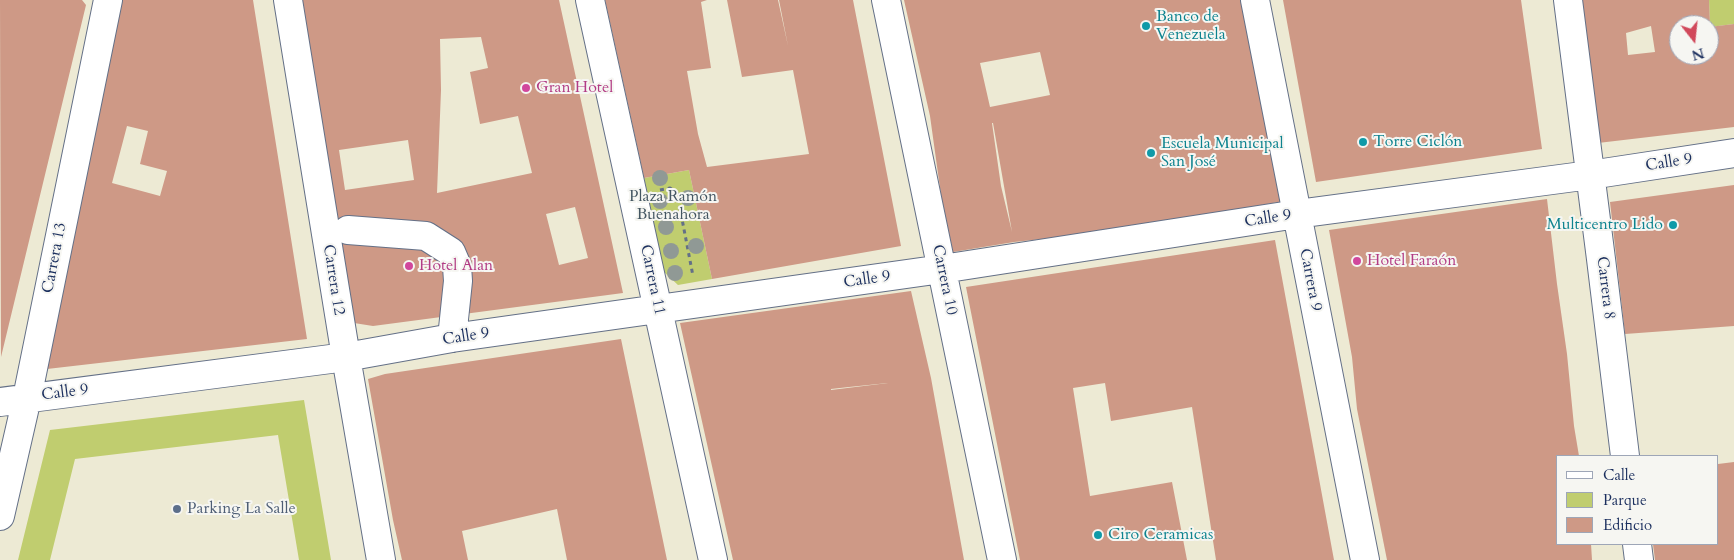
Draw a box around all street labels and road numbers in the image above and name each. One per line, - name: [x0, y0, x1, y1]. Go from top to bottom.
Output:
- street label: Calle 9: [1644, 150, 1694, 176]
- street label: Calle 9: [1243, 206, 1293, 232]
- street label: Carrera 13: [39, 221, 71, 295]
- street label: Carrera 12: [318, 243, 348, 317]
- street label: Carrera 11: [635, 243, 669, 317]
- street label: Carrera 10: [927, 243, 961, 317]
- street label: Carrera 9: [1295, 247, 1325, 313]
- street label: Carrera 8: [1592, 255, 1618, 321]
- street label: Calle 9: [842, 267, 892, 293]
- street label: Calle 9: [441, 324, 491, 350]
- street label: Calle 9: [40, 381, 90, 405]

